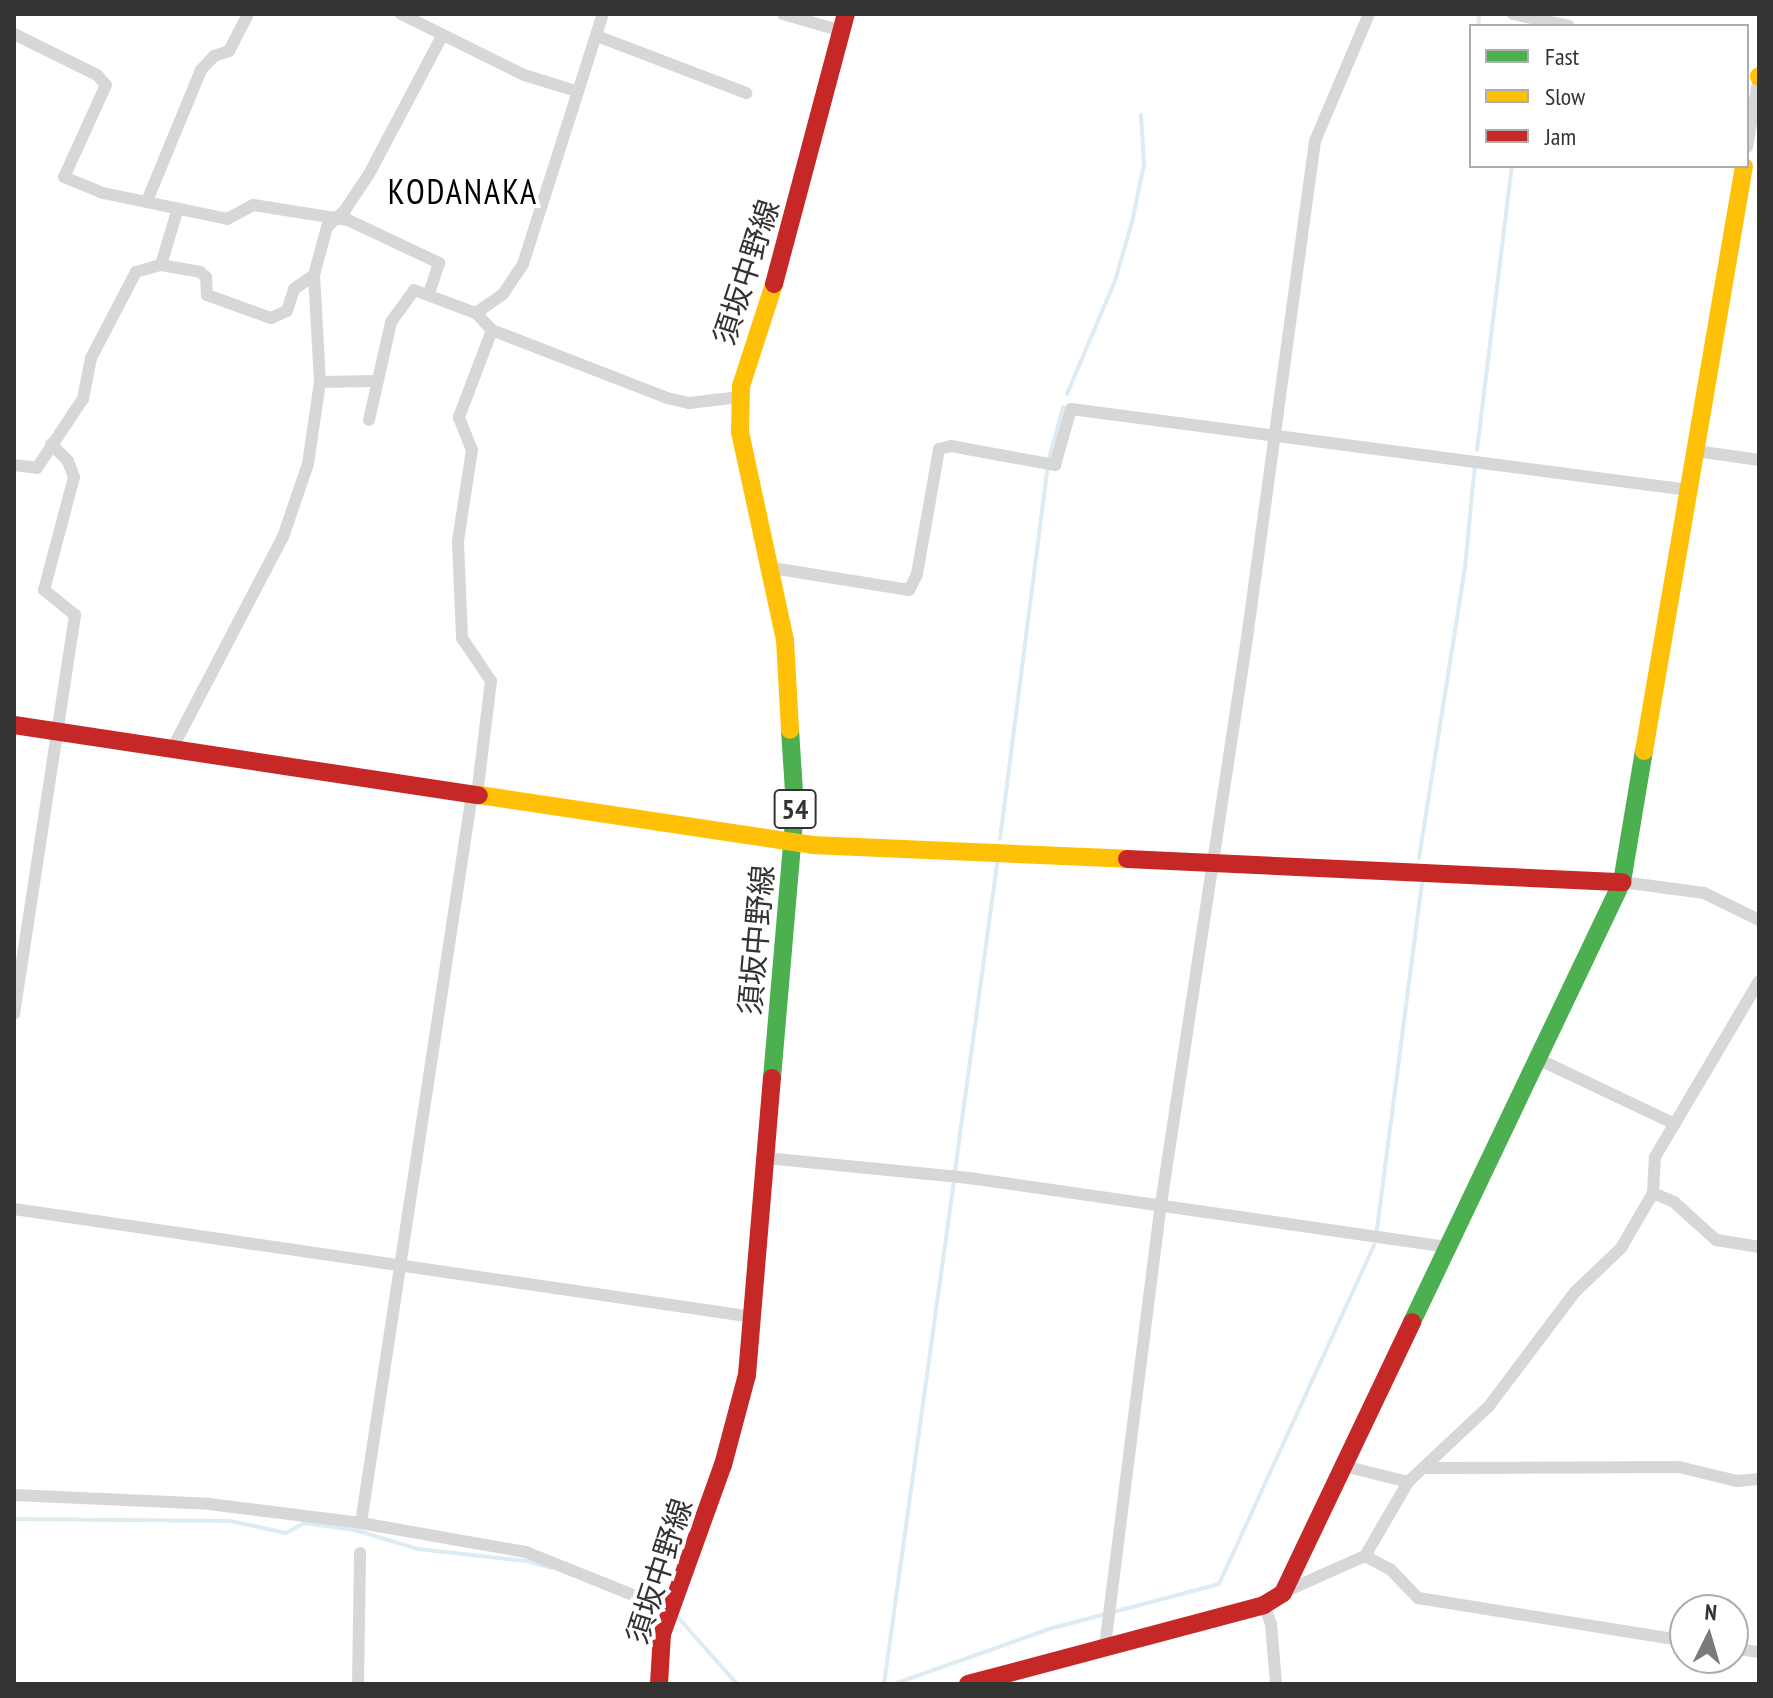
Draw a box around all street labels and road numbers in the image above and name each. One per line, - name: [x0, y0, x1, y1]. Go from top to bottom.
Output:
- street label: 須坂中野線: [706, 195, 786, 349]
- road number: 54: [773, 785, 817, 833]
- street label: 須坂中野線: [732, 864, 780, 1016]
- street label: 須坂中野線: [619, 1494, 699, 1648]

